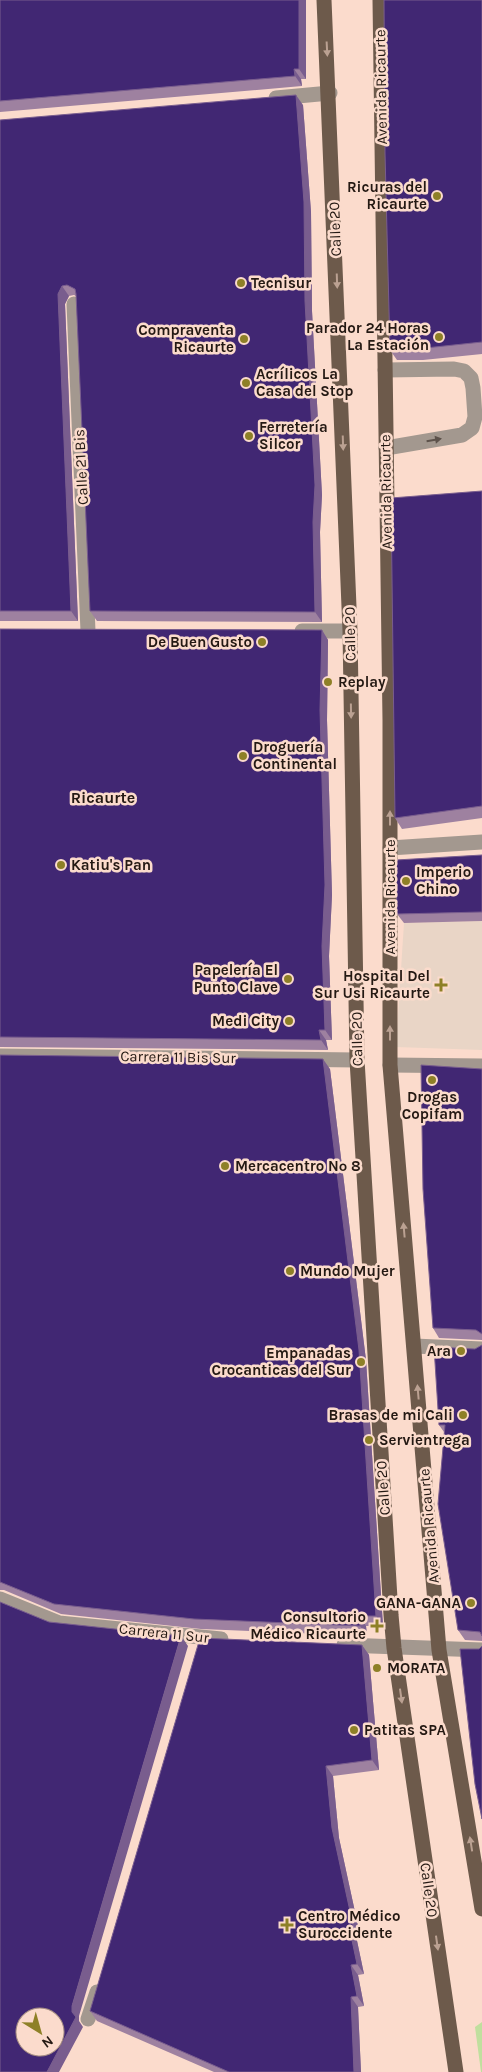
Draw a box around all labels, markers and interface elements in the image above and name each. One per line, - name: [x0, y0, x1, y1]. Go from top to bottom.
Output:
- street label: Avenida Ricaurte: [371, 29, 391, 145]
- one-way arrow: [324, 41, 332, 57]
- place label: Ricuras del Ricaurte: [347, 178, 427, 213]
- marker: Ricuras del Ricaurte: [431, 190, 443, 202]
- street label: Calle 20: [325, 201, 345, 257]
- one-way arrow: [333, 273, 341, 289]
- place label: Tecnisur: [251, 274, 311, 292]
- marker: Tecnisur: [235, 277, 247, 289]
- place label: Parador 24 Horas La Estación: [306, 319, 429, 354]
- place label: Compraventa Ricaurte: [138, 321, 234, 356]
- marker: Parador 24 Horas La Estación: [433, 331, 445, 343]
- marker: Compraventa Ricaurte: [238, 333, 250, 345]
- place label: Acrílicos La Casa del Stop: [256, 365, 353, 400]
- marker: Acrílicos La Casa del Stop: [240, 377, 252, 389]
- place label: Ferretería Silcor: [259, 418, 328, 453]
- street label: Calle 21 Bis: [70, 429, 92, 505]
- marker: Ferretería Silcor: [243, 430, 255, 442]
- street label: Avenida Ricaurte: [376, 434, 396, 550]
- one-way arrow: [426, 435, 442, 443]
- one-way arrow: [339, 436, 347, 452]
- street label: Calle 20: [341, 606, 359, 662]
- place label: De Buen Gusto: [148, 633, 252, 651]
- marker: De Buen Gusto: [256, 636, 268, 648]
- place label: Replay: [338, 673, 386, 691]
- marker: Replay: [322, 676, 334, 688]
- one-way arrow: [347, 703, 355, 719]
- place label: Droguería Continental: [253, 738, 337, 773]
- marker: Droguería Continental: [237, 750, 249, 762]
- district label: Ricaurte: [71, 788, 135, 807]
- one-way arrow: [386, 810, 394, 826]
- street label: Avenida Ricaurte: [381, 839, 399, 955]
- place label: Katiu's Pan: [71, 856, 151, 874]
- marker: Katiu's Pan: [55, 859, 67, 871]
- place label: Imperio Chino: [416, 863, 471, 898]
- marker: Imperio Chino: [400, 875, 412, 887]
- place label: Papelería El Punto Clave: [194, 961, 278, 996]
- place label: Hospital Del Sur Usi Ricaurte: [314, 967, 430, 1002]
- marker: Papelería El Punto Clave: [282, 973, 294, 985]
- marker: Hospital Del Sur Usi Ricaurte: [434, 978, 448, 992]
- street label: Calle 20: [348, 1011, 366, 1067]
- place label: Medi City: [212, 1012, 279, 1030]
- marker: Medi City: [283, 1015, 295, 1027]
- one-way arrow: [386, 1025, 394, 1041]
- street label: Carrera 11 Bis Sur: [120, 1047, 236, 1067]
- marker: Drogas Copifam: [426, 1074, 438, 1086]
- place label: Drogas Copifam: [402, 1088, 462, 1123]
- place label: Mercacentro Nº 8: [235, 1157, 361, 1175]
- marker: Mercacentro Nº 8: [219, 1160, 231, 1172]
- one-way arrow: [400, 1221, 408, 1237]
- place label: Mundo Mujer: [300, 1262, 395, 1280]
- marker: Mundo Mujer: [284, 1265, 296, 1277]
- place label: Ara: [427, 1342, 451, 1360]
- place label: Empanadas Crocanticas del Sur: [211, 1344, 351, 1379]
- marker: Ara: [455, 1345, 467, 1357]
- marker: Empanadas Crocanticas del Sur: [355, 1356, 367, 1368]
- one-way arrow: [414, 1383, 422, 1399]
- place label: Brasas de mi Cali: [329, 1406, 453, 1424]
- marker: Brasas de mi Cali: [457, 1409, 469, 1421]
- place label: Servientrega: [379, 1431, 470, 1449]
- marker: Servientrega: [363, 1434, 375, 1446]
- street label: Calle 20: [372, 1460, 394, 1516]
- street label: Avenida Ricaurte: [415, 1468, 443, 1584]
- place label: GANA-GANA: [376, 1594, 462, 1612]
- marker: GANA-GANA: [465, 1597, 477, 1609]
- place label: Consultorio Médico Ricaurte: [250, 1608, 366, 1643]
- street label: Carrera 11 Sur: [118, 1619, 210, 1647]
- marker: Consultorio Médico Ricaurte: [370, 1619, 384, 1633]
- place label: MORATA: [387, 1659, 446, 1677]
- marker: MORATA: [371, 1662, 383, 1674]
- one-way arrow: [397, 1688, 405, 1704]
- place label: Patitas SPA: [364, 1721, 446, 1739]
- marker: Patitas SPA: [348, 1724, 360, 1736]
- one-way arrow: [467, 1835, 475, 1851]
- street label: Calle 20: [416, 1862, 442, 1918]
- place label: Centro Médico Suroccidente: [298, 1907, 401, 1942]
- marker: Centro Médico Suroccidente: [280, 1918, 294, 1932]
- one-way arrow: [434, 1936, 442, 1952]
- north arrow: [15, 2007, 65, 2057]
- text: N: [38, 2032, 57, 2052]

